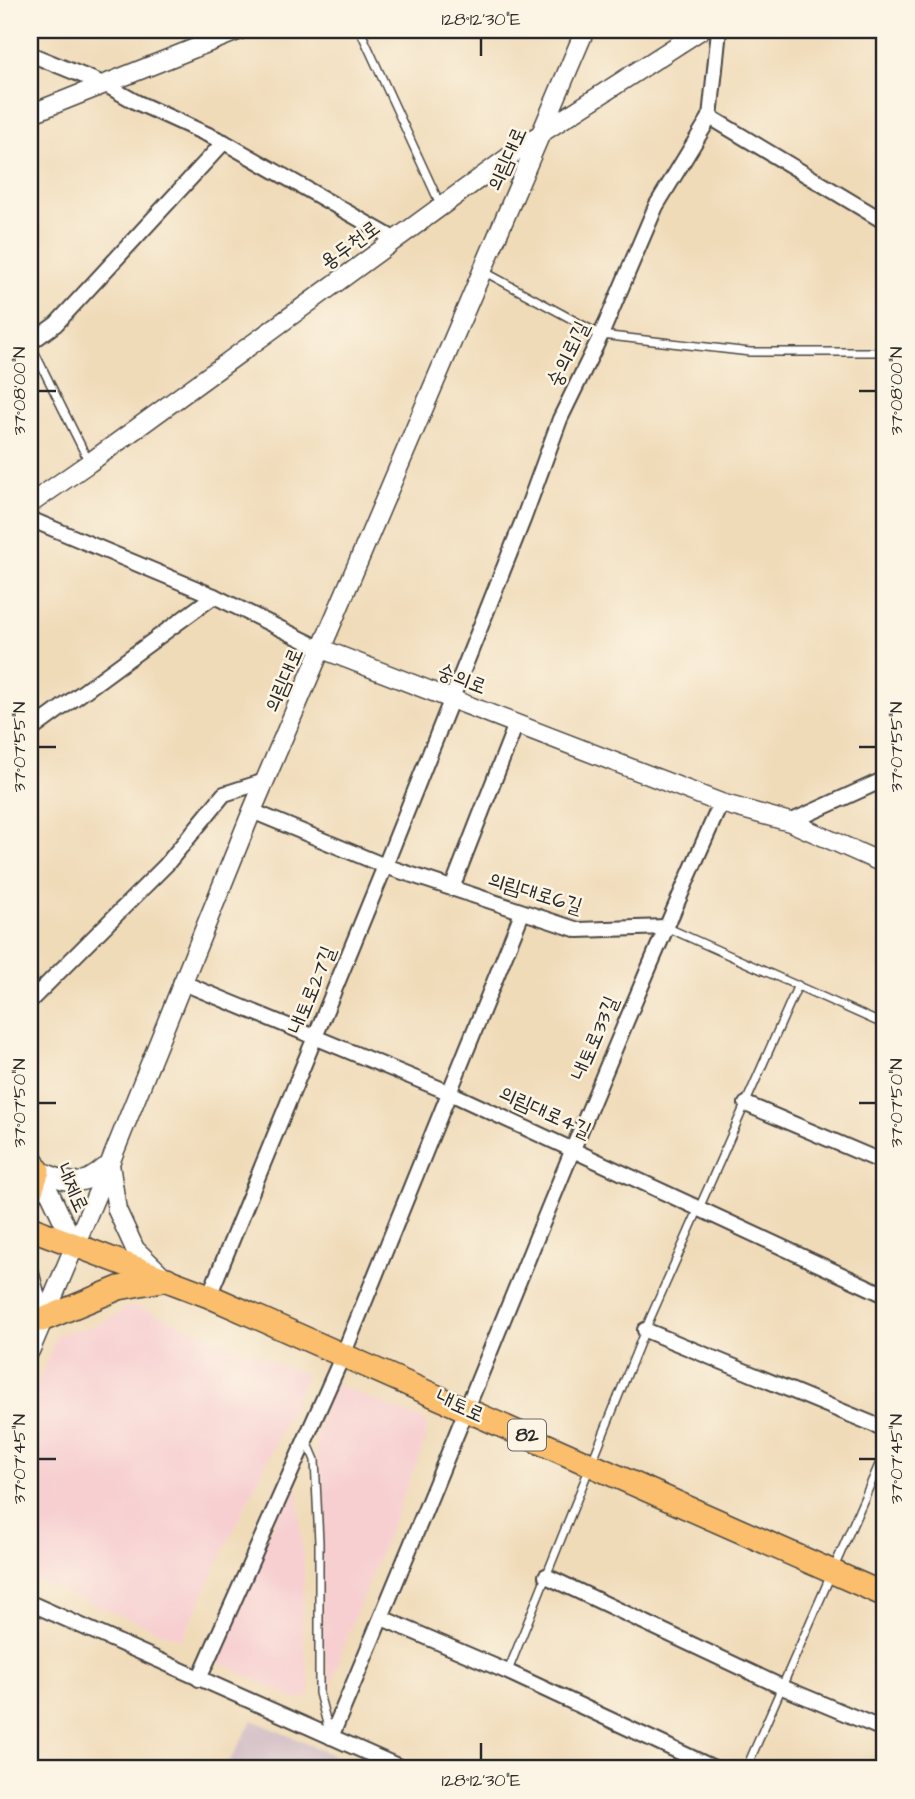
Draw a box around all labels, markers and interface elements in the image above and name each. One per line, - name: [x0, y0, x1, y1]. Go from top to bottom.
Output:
- text: 128°12'30"E: [441, 7, 521, 32]
- street label: 의림대로: [480, 122, 534, 196]
- street label: 용두천로: [314, 213, 386, 277]
- street label: 숭의로1길: [540, 316, 596, 392]
- text: 37°08'00"N: [7, 347, 32, 435]
- text: 37°08'00"N: [884, 347, 909, 435]
- street label: 의림대로: [257, 643, 311, 717]
- street label: 숭의로: [433, 656, 491, 702]
- text: 37°07'55"N: [7, 702, 32, 792]
- text: 37°07'55"N: [884, 702, 909, 792]
- street label: 의림대로6길: [484, 865, 586, 921]
- street label: 내토로27길: [281, 942, 343, 1038]
- street label: 내토로33길: [564, 991, 626, 1085]
- text: 37°07'50"N: [7, 1058, 32, 1148]
- text: 37°07'50"N: [884, 1058, 909, 1148]
- street label: 의림대로4길: [494, 1079, 596, 1145]
- street label: 내제로: [48, 1159, 96, 1217]
- street label: 내토로: [431, 1382, 489, 1430]
- text: 37°07'45"N: [7, 1414, 32, 1504]
- text: 37°07'45"N: [884, 1414, 909, 1504]
- road number: 82: [508, 1420, 546, 1450]
- text: 128°12'30"E: [441, 1768, 521, 1793]

